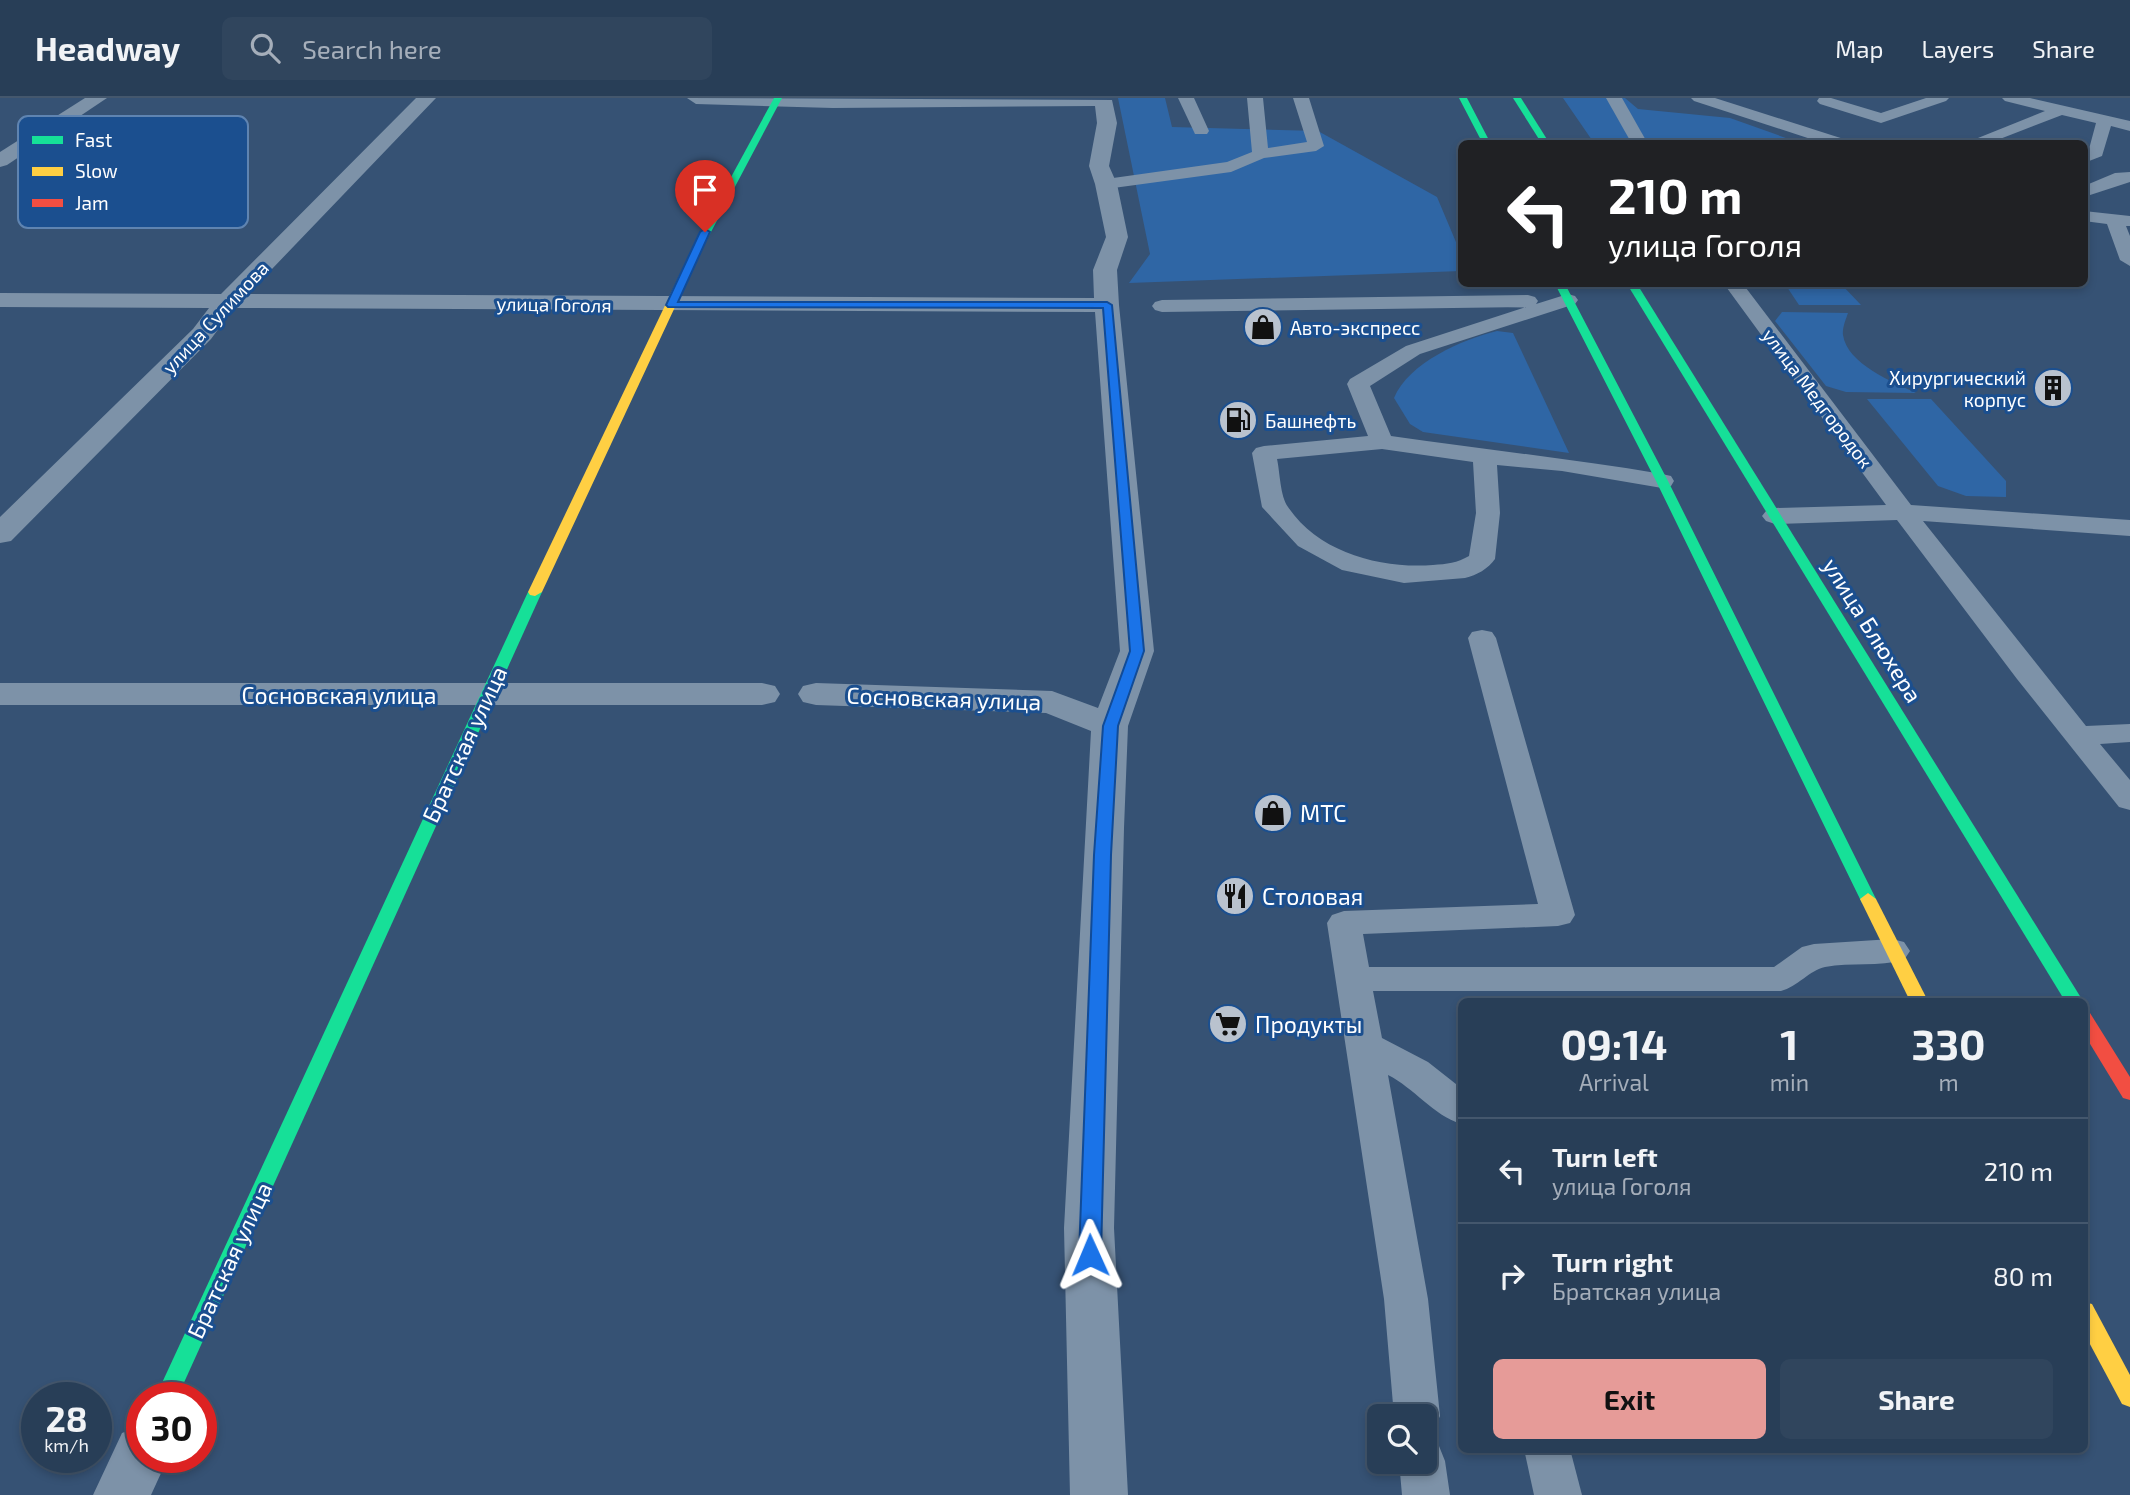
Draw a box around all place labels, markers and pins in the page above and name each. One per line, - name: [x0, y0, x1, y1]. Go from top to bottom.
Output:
- pin: [675, 160, 735, 232]
- shop icon: Авто-экспресс: [1242, 306, 1284, 348]
- place label: Авто-экспресс: [1290, 316, 1420, 339]
- place label: Хирургический корпус: [1889, 366, 2026, 412]
- building icon: Хирургический корпус: [2032, 367, 2074, 409]
- fuel station icon: Башнефть: [1217, 399, 1259, 441]
- place label: Башнефть: [1265, 409, 1356, 432]
- shop icon: МТС: [1252, 792, 1294, 834]
- place label: МТС: [1300, 799, 1346, 827]
- restaurant icon: Столовая: [1214, 875, 1256, 917]
- place label: Столовая: [1262, 882, 1363, 910]
- supermarket icon: Продукты: [1207, 1003, 1249, 1045]
- place label: Продукты: [1255, 1010, 1362, 1039]

